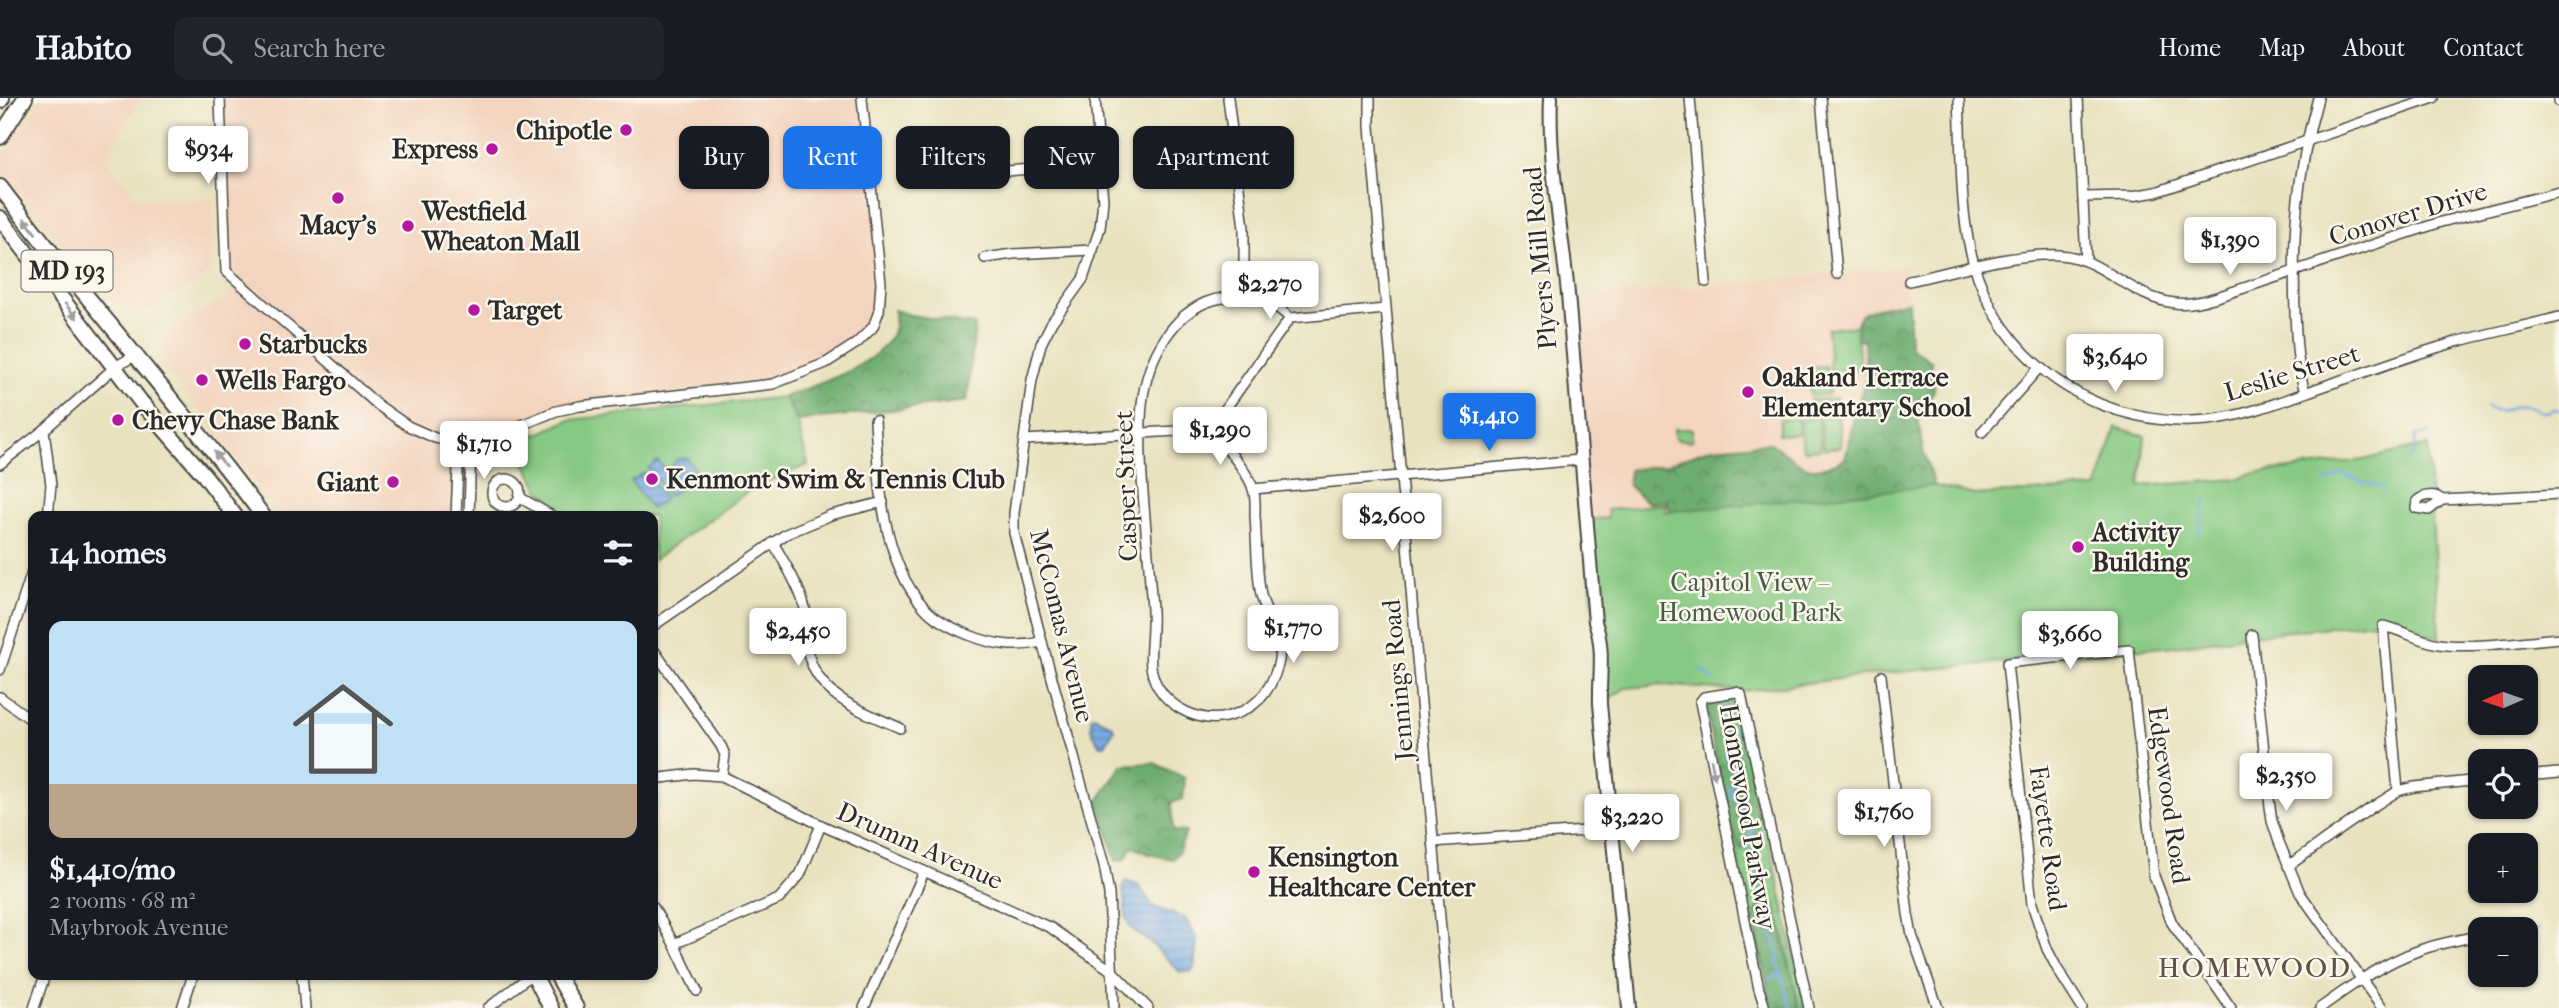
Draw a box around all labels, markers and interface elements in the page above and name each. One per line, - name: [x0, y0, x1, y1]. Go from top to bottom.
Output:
- search box: [174, 17, 664, 80]
- text: Habito: [35, 29, 132, 68]
- icon: search: [198, 29, 236, 67]
- text: Search here: [254, 33, 385, 64]
- text: Home: [2159, 34, 2221, 62]
- text: Map: [2259, 34, 2305, 62]
- text: About: [2343, 34, 2405, 62]
- text: Contact: [2443, 34, 2524, 62]
- place label: Chipotle: [516, 115, 612, 146]
- marker: Chipotle: [618, 122, 634, 138]
- pin: $934: [167, 126, 249, 186]
- chip: Buy: [679, 126, 769, 189]
- chip: Rent: [783, 126, 882, 189]
- chip: Filters: [896, 126, 1010, 189]
- chip: New: [1024, 126, 1119, 189]
- chip: Apartment: [1133, 126, 1294, 189]
- place label: Express: [392, 134, 478, 165]
- text: $934: [184, 135, 232, 162]
- marker: Express: [484, 141, 500, 157]
- street label: Plyers Mill Road: [1516, 164, 1563, 351]
- street label: Conover Drive: [2325, 175, 2491, 253]
- marker: Macy's: [330, 190, 346, 206]
- place label: Westfield Wheaton Mall: [421, 196, 581, 257]
- place label: Macy's: [300, 210, 377, 241]
- one-way arrow: [23, 218, 38, 236]
- marker: Westfield Wheaton Mall: [400, 218, 416, 234]
- pin: $1,390: [2173, 218, 2287, 277]
- text: $1,390: [2200, 226, 2260, 253]
- road number: MD 193: [22, 251, 112, 292]
- pin: $2,270: [1213, 262, 1327, 321]
- text: $2,270: [1238, 270, 1302, 297]
- place label: Target: [487, 295, 563, 326]
- one-way arrow: [63, 302, 78, 319]
- marker: Target: [466, 302, 482, 318]
- place label: Starbucks: [259, 329, 368, 360]
- pin: $3,640: [2058, 334, 2172, 394]
- marker: Starbucks: [237, 336, 253, 352]
- street label: Leslie Street: [2221, 338, 2364, 408]
- text: $3,640: [2082, 343, 2148, 370]
- place label: Oakland Terrace Elementary School: [1762, 362, 1972, 423]
- place label: Wells Fargo: [215, 365, 346, 396]
- marker: Wells Fargo: [194, 372, 210, 388]
- marker: Oakland Terrace Elementary School: [1740, 384, 1756, 400]
- pin: $1,410: [1432, 394, 1546, 453]
- text: $1,410: [1459, 402, 1519, 429]
- place label: Chevy Chase Bank: [132, 405, 340, 436]
- pin: $1,290: [1163, 408, 1277, 467]
- street label: Casper Street: [1108, 409, 1144, 562]
- marker: Chevy Chase Bank: [110, 412, 126, 428]
- text: $1,290: [1189, 416, 1251, 443]
- pin: $1,710: [427, 422, 541, 481]
- text: $1,710: [456, 430, 512, 457]
- one-way arrow: [213, 450, 228, 468]
- place label: Kenmont Swim & Tennis Club: [666, 464, 1005, 495]
- place label: Giant: [317, 467, 380, 498]
- marker: Kenmont Swim & Tennis Club: [644, 471, 660, 487]
- marker: Giant: [385, 474, 401, 490]
- pin: $2,600: [1335, 494, 1449, 553]
- text: $2,600: [1359, 502, 1425, 529]
- place label: Activity Building: [2090, 517, 2190, 578]
- street label: McComas Avenue: [1023, 526, 1101, 726]
- icon: filters: [599, 534, 637, 572]
- text: 14 homes: [49, 536, 166, 571]
- marker: Activity Building: [2070, 539, 2086, 555]
- park label: Capitol View – Homewood Park: [1658, 567, 1843, 628]
- street label: Jennings Road: [1375, 597, 1421, 764]
- pin: $1,770: [1236, 606, 1350, 665]
- pin: $2,450: [741, 608, 855, 668]
- pin: $3,660: [2013, 612, 2127, 671]
- text: $1,770: [1263, 614, 1323, 641]
- text: $2,450: [765, 617, 831, 644]
- text: $3,660: [2038, 620, 2102, 647]
- north arrow: [2468, 665, 2538, 735]
- map controls: [2468, 665, 2538, 987]
- icon: home: [280, 666, 406, 792]
- street label: Homewood Parkway: [1713, 702, 1783, 933]
- street label: Edgewood Road: [2141, 704, 2197, 887]
- button: locate: [2468, 749, 2538, 819]
- pin: $2,350: [2229, 754, 2343, 813]
- one-way arrow: [1708, 758, 1719, 780]
- text: $2,350: [2255, 762, 2317, 789]
- street label: Fayette Road: [2022, 763, 2074, 913]
- pin: $1,760: [1827, 790, 1941, 849]
- pin: $3,220: [1575, 794, 1689, 854]
- street label: Drumm Avenue: [832, 796, 1008, 897]
- text: $1,760: [1854, 798, 1914, 825]
- text: $3,220: [1600, 803, 1664, 830]
- button: +: [2468, 833, 2538, 903]
- place label: Kensington Healthcare Center: [1268, 842, 1476, 903]
- text: $1,410/mo: [49, 852, 175, 887]
- marker: Kensington Healthcare Center: [1246, 864, 1262, 880]
- text: 2 rooms · 68 m²: [49, 887, 195, 914]
- text: Maybrook Avenue: [49, 914, 228, 941]
- button: −: [2468, 917, 2538, 987]
- district label: HOMEWOOD: [2158, 951, 2352, 984]

